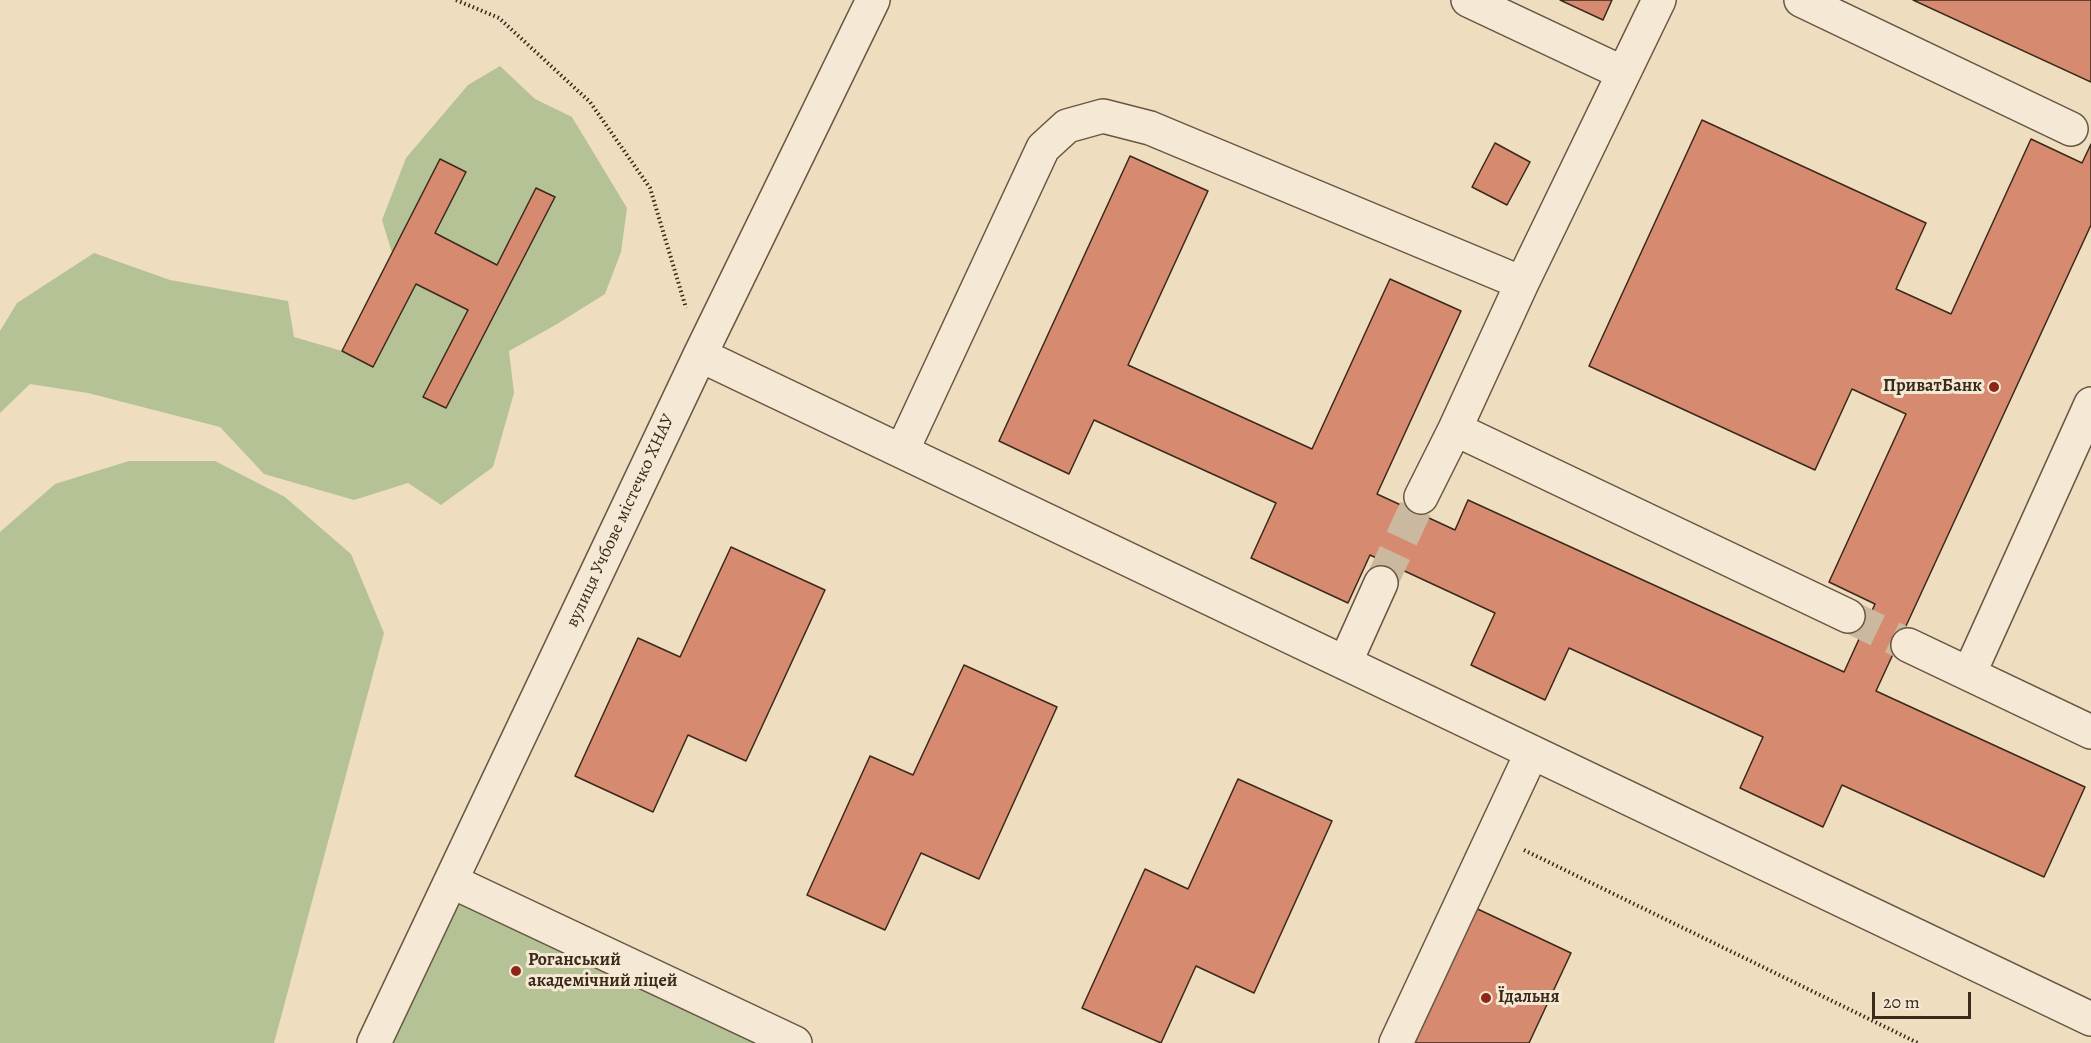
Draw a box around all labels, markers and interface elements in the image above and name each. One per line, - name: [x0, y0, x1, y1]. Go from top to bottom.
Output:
- place label: ПриватБанк: [1883, 376, 1982, 398]
- marker: ПриватБанк: [1987, 380, 2001, 394]
- street label: вулиця Учбове містечко ХНАУ: [562, 411, 680, 631]
- place label: Роганський академічний ліцей: [528, 950, 677, 992]
- marker: Роганський академічний ліцей: [509, 964, 523, 978]
- scale bar: [1875, 980, 1974, 1018]
- place label: Їдальня: [1498, 987, 1560, 1009]
- text: 20 m: [1883, 990, 1920, 1014]
- marker: Їдальня: [1479, 991, 1493, 1005]

